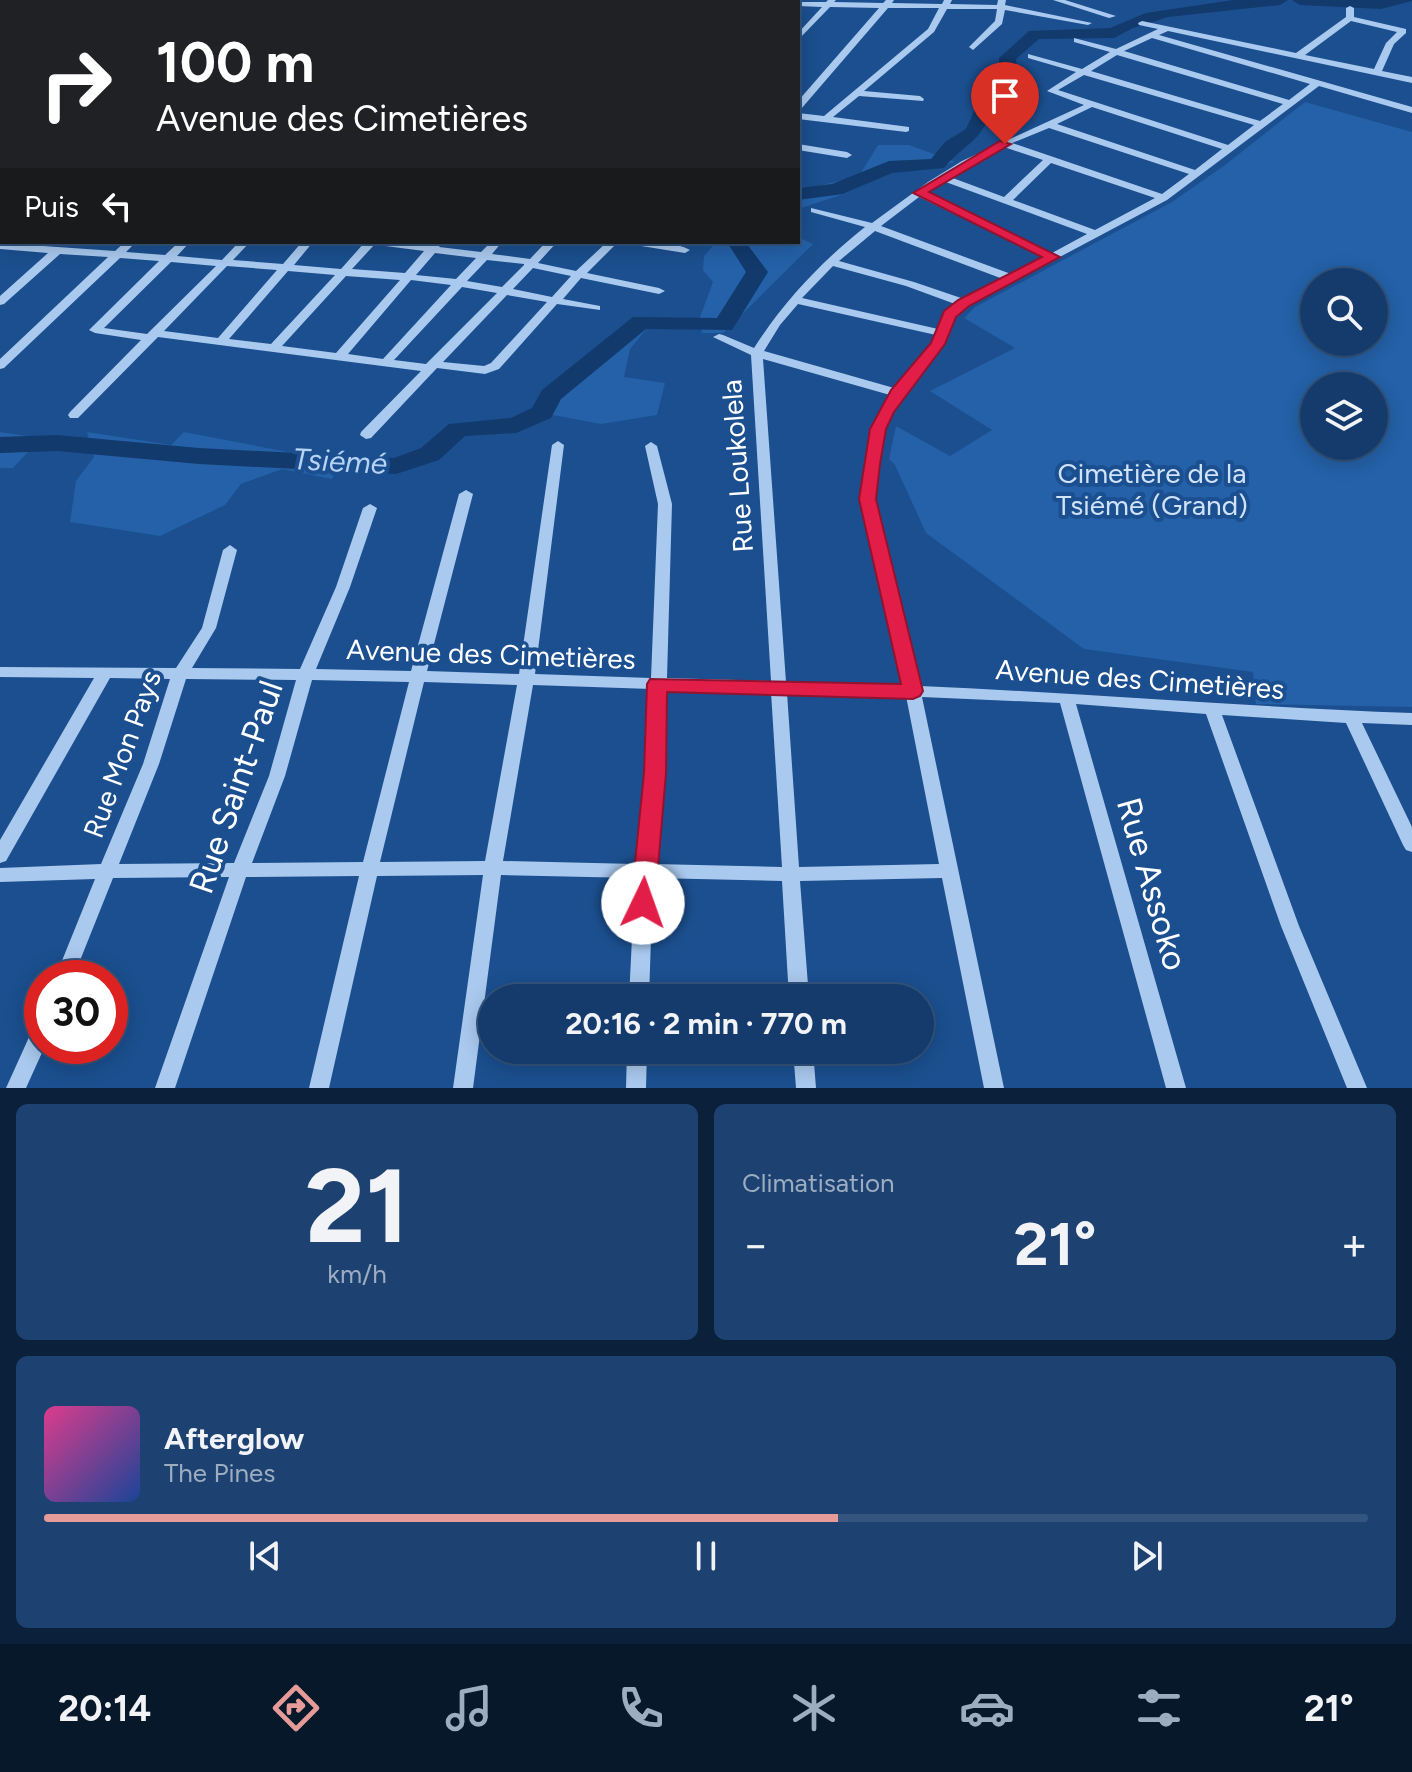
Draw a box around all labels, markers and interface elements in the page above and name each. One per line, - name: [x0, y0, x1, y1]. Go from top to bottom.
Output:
- text: 100 m: [156, 29, 314, 96]
- icon: right: [24, 32, 128, 136]
- pin: [971, 62, 1039, 144]
- icon: arrive: [983, 74, 1027, 118]
- text: Avenue des Cimetières: [156, 97, 528, 140]
- icon: left: [95, 184, 139, 228]
- text: Puis: [24, 188, 79, 225]
- map controls: [1300, 268, 1388, 460]
- button: search: [1300, 268, 1388, 356]
- button: layers: [1300, 372, 1388, 460]
- street label: Rue Loukolela: [714, 378, 760, 554]
- water label: Tsiémé: [292, 440, 388, 482]
- park label: Cimetière de la Tsiémé (Grand): [1056, 456, 1248, 522]
- street label: Avenue des Cimetières: [346, 632, 636, 676]
- street label: Avenue des Cimetières: [995, 652, 1285, 706]
- street label: Rue Mon Pays: [76, 666, 168, 842]
- street label: Rue Saint-Paul: [180, 675, 292, 899]
- street label: Rue Assoko: [1108, 793, 1196, 975]
- position arrow: [601, 861, 685, 945]
- speed limit sign: 30: [24, 960, 128, 1064]
- text: 20:16 · 2 min · 770 m: [565, 1005, 847, 1042]
- text: 21: [305, 1143, 409, 1268]
- text: Climatisation: [742, 1167, 895, 1199]
- text: 21°: [1014, 1208, 1096, 1280]
- text: −: [742, 1218, 769, 1271]
- text: +: [1341, 1218, 1368, 1271]
- text: km/h: [327, 1258, 387, 1290]
- text: Afterglow: [164, 1420, 304, 1457]
- text: The Pines: [164, 1457, 275, 1489]
- icon: previous: [243, 1534, 287, 1578]
- icon: pause: [684, 1534, 728, 1578]
- icon: next: [1125, 1534, 1169, 1578]
- icon: directions: [268, 1680, 324, 1736]
- icon: music: [441, 1680, 497, 1736]
- icon: phone: [613, 1680, 669, 1736]
- icon: climate: [786, 1680, 842, 1736]
- icon: car: [959, 1680, 1015, 1736]
- icon: filters: [1131, 1680, 1187, 1736]
- text: 20:14: [58, 1687, 151, 1730]
- text: 21°: [1304, 1687, 1354, 1730]

